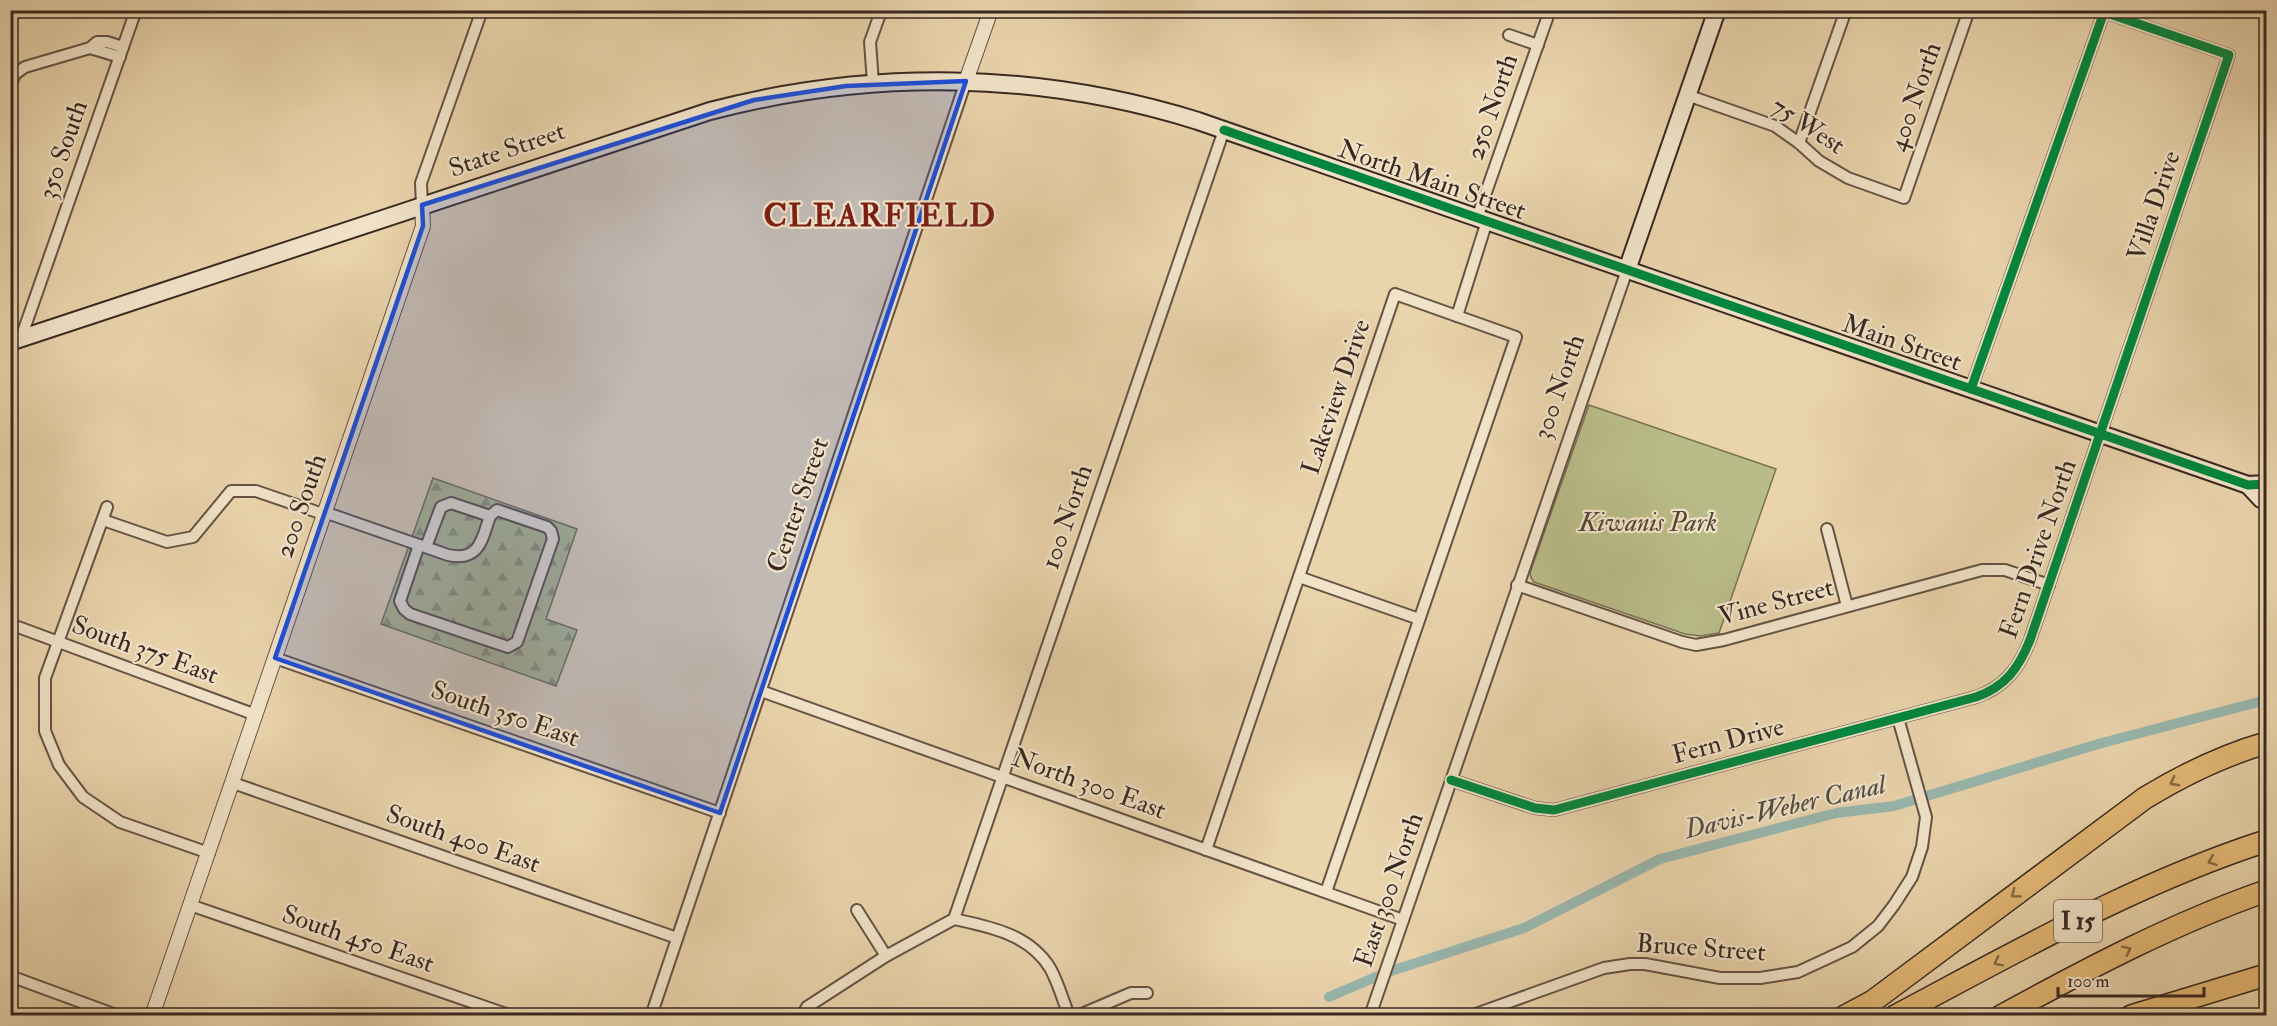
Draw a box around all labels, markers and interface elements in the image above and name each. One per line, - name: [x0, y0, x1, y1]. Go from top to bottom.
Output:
- street label: 400 North: [1881, 38, 1949, 156]
- street label: 250 North: [1459, 49, 1525, 164]
- street label: 75 West: [1765, 90, 1851, 162]
- street label: 350 South: [31, 96, 95, 204]
- street label: State Street: [445, 115, 569, 185]
- street label: North Main Street: [1334, 133, 1530, 227]
- street label: Villa Drive: [2120, 147, 2188, 265]
- district label: CLEARFIELD: [763, 196, 997, 236]
- street label: Main Street: [1838, 308, 1966, 378]
- street label: Lakeview Drive: [1294, 315, 1378, 479]
- street label: 300 North: [1526, 330, 1592, 444]
- street label: Center Street: [760, 433, 836, 577]
- street label: 200 South: [268, 450, 334, 562]
- street label: Fern Drive North: [1992, 455, 2084, 643]
- street label: 100 North: [1034, 460, 1100, 573]
- park label: Kiwanis Park: [1577, 507, 1717, 539]
- street label: Vine Street: [1715, 571, 1837, 633]
- street label: South 375 East: [67, 609, 223, 691]
- street label: South 350 East: [427, 674, 583, 754]
- street label: Fern Drive: [1668, 711, 1788, 771]
- street label: North 300 East: [1008, 741, 1170, 827]
- water label: Davis-Weber Canal: [1680, 767, 1891, 846]
- one-way arrow: [2169, 774, 2180, 786]
- street label: South 400 East: [382, 798, 544, 880]
- street label: East 300 North: [1348, 808, 1431, 971]
- one-way arrow: [2207, 854, 2217, 867]
- one-way arrow: [2011, 887, 2022, 898]
- street label: South 450 East: [278, 898, 438, 980]
- road number: I 15: [2054, 900, 2102, 942]
- street label: Bruce Street: [1635, 928, 1767, 968]
- one-way arrow: [2121, 946, 2132, 957]
- one-way arrow: [1993, 955, 2004, 967]
- scale bar: [2058, 960, 2204, 998]
- text: 100 m: [2067, 970, 2110, 993]

